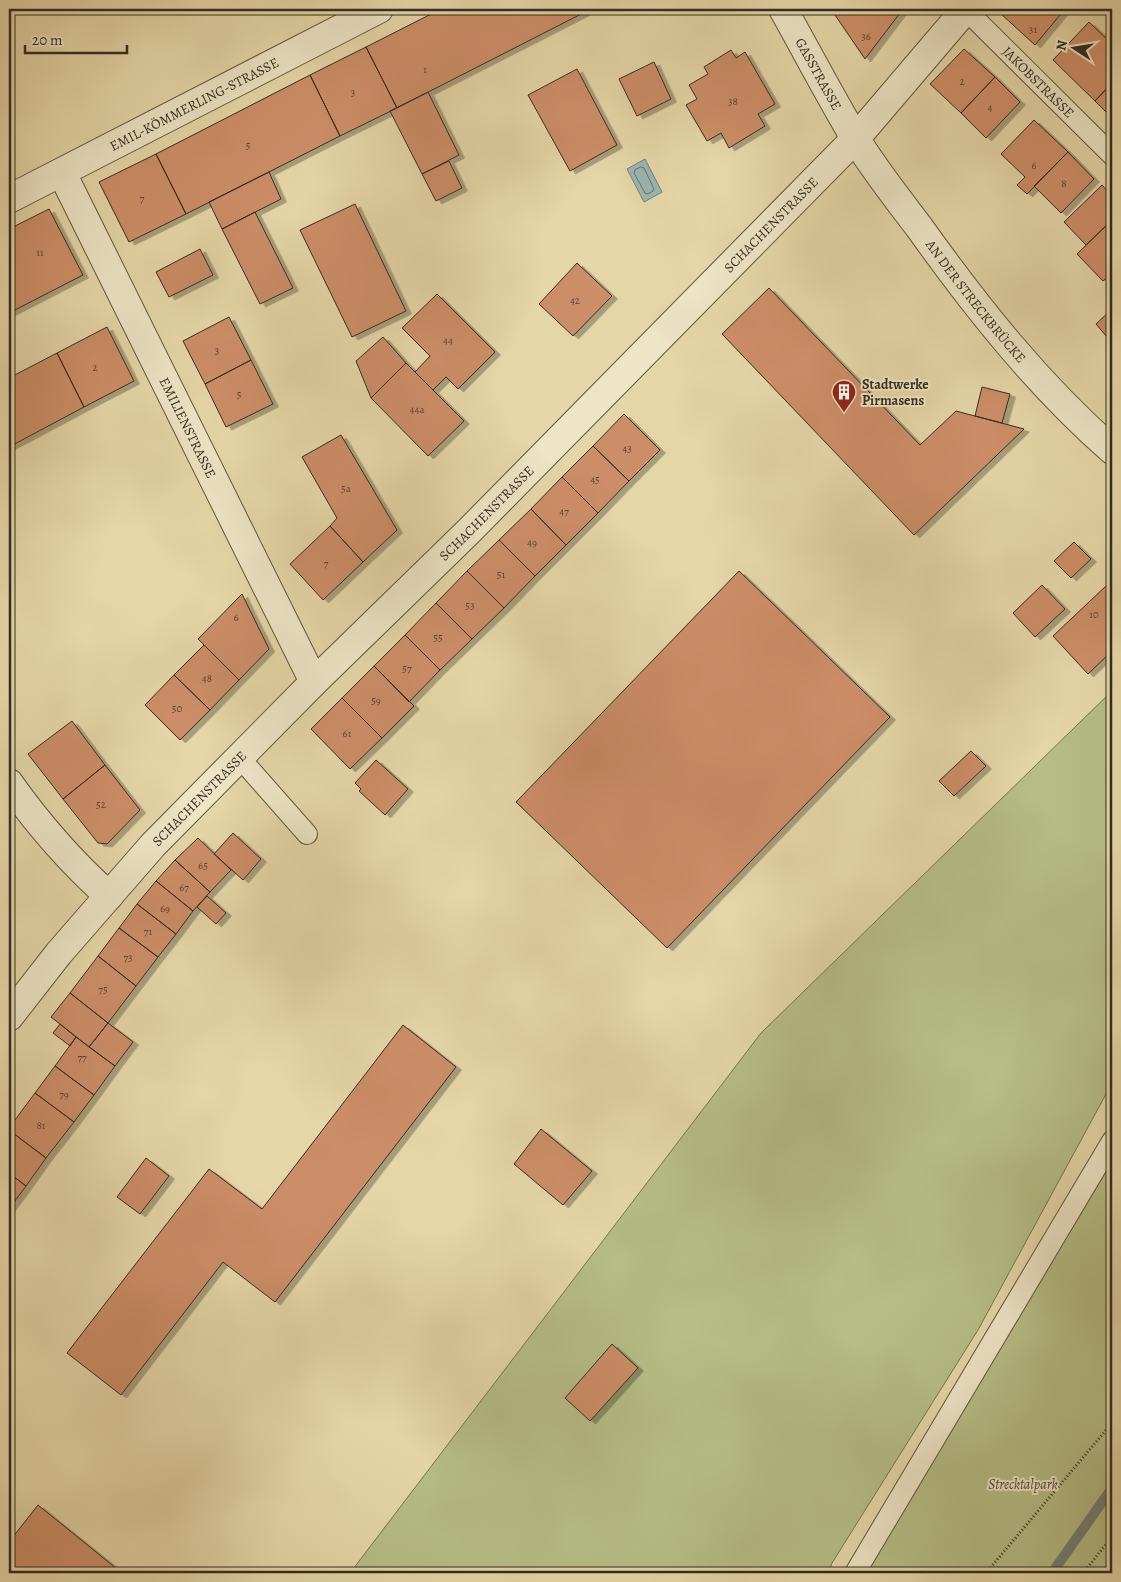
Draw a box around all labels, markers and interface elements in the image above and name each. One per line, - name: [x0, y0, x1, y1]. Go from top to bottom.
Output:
- scale bar: [25, 22, 128, 54]
- house number: 31: [1029, 22, 1037, 37]
- north arrow: [1048, 22, 1098, 72]
- house number: 36: [861, 29, 871, 44]
- text: 20 m: [32, 30, 63, 50]
- street label: GASSTRASSE: [791, 34, 846, 114]
- text: N: [1051, 38, 1072, 52]
- street label: JAKOBSTRASSE: [998, 42, 1078, 122]
- street label: EMIL-KÖMMERLING-STRASSE: [106, 53, 282, 156]
- house number: 1: [423, 62, 427, 77]
- house number: 2: [959, 74, 965, 89]
- house number: 3: [351, 85, 355, 100]
- house number: 38: [728, 94, 738, 109]
- house number: 4: [988, 100, 993, 115]
- house number: 5: [246, 138, 251, 153]
- house number: 6: [1031, 158, 1037, 173]
- street label: SCHACHENSTRASSE: [720, 173, 823, 277]
- house number: 8: [1061, 176, 1067, 191]
- house number: 7: [140, 191, 145, 206]
- street label: AN DER STRECKBRÜCKE: [921, 235, 1030, 367]
- house number: 11: [36, 245, 44, 260]
- house number: 42: [570, 293, 580, 308]
- house number: 44: [443, 333, 453, 348]
- house number: 3: [215, 343, 219, 358]
- house number: 2: [92, 360, 98, 375]
- street label: EMILIENSTRASSE: [155, 374, 221, 481]
- place label: Stadtwerke Pirmasens: [862, 375, 929, 410]
- building icon: Stadtwerke Pirmasens: [831, 379, 857, 413]
- house number: 5: [237, 387, 242, 402]
- house number: 44a: [409, 402, 425, 417]
- house number: 43: [622, 441, 632, 456]
- street label: SCHACHENSTRASSE: [435, 461, 538, 565]
- house number: 45: [590, 472, 600, 487]
- house number: 5a: [341, 481, 352, 496]
- house number: 47: [559, 504, 569, 519]
- house number: 49: [527, 535, 537, 550]
- house number: 7: [324, 556, 329, 571]
- house number: 51: [497, 567, 505, 582]
- house number: 53: [465, 598, 475, 613]
- house number: 10: [1089, 607, 1099, 622]
- house number: 6: [233, 610, 239, 625]
- house number: 55: [433, 630, 443, 645]
- house number: 57: [402, 661, 412, 676]
- house number: 48: [202, 671, 212, 686]
- house number: 59: [371, 693, 381, 708]
- house number: 50: [172, 701, 182, 716]
- house number: 61: [343, 726, 352, 741]
- street label: SCHACHENSTRASSE: [148, 747, 251, 851]
- house number: 52: [96, 797, 106, 812]
- house number: 65: [198, 858, 208, 873]
- house number: 67: [179, 880, 189, 895]
- house number: 69: [160, 901, 170, 916]
- house number: 71: [144, 924, 152, 939]
- house number: 73: [123, 950, 133, 965]
- house number: 75: [98, 982, 108, 997]
- house number: 77: [77, 1050, 87, 1065]
- house number: 79: [59, 1087, 69, 1102]
- house number: 81: [36, 1118, 46, 1133]
- park label: Strecktalpark: [988, 1475, 1058, 1494]

